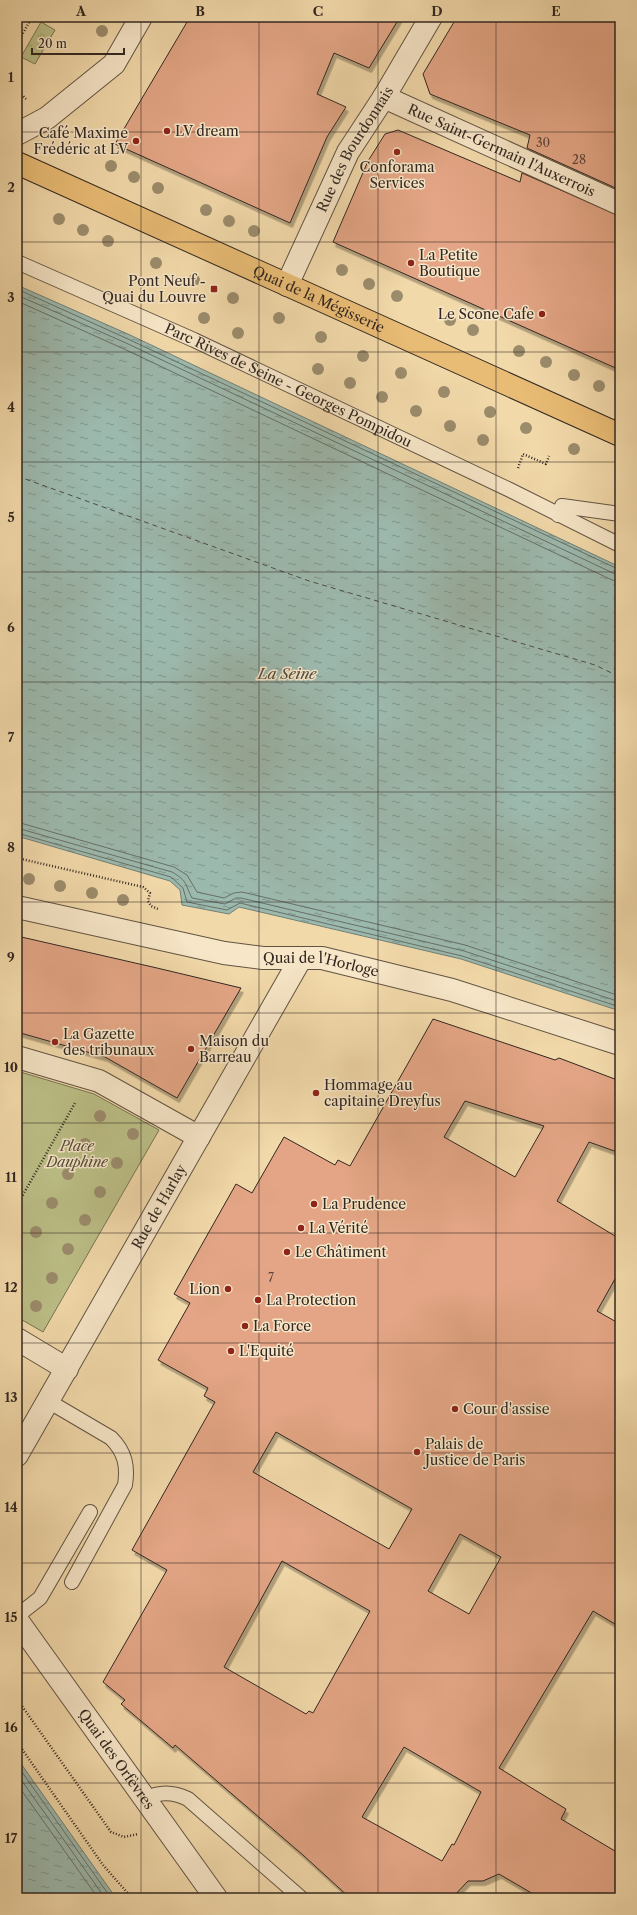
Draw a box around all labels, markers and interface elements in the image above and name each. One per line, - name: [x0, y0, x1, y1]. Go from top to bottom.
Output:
- text: A: [75, 3, 87, 19]
- text: B: [195, 3, 205, 19]
- text: C: [313, 3, 323, 19]
- text: D: [431, 3, 443, 19]
- text: E: [551, 3, 561, 19]
- scale bar: [32, 30, 124, 56]
- text: 20 m: [38, 36, 67, 51]
- text: 1: [8, 69, 14, 85]
- street label: Rue des Bourdonnais: [313, 83, 397, 215]
- street label: Rue Saint-Germain l'Auxerrois: [405, 100, 598, 201]
- place label: LV dream: [175, 122, 239, 140]
- place label: Café Maxime Frédéric at LV: [34, 124, 129, 158]
- marker: LV dream: [162, 126, 172, 136]
- house number: 30: [536, 135, 550, 150]
- marker: Café Maxime Frédéric at LV: [131, 136, 141, 146]
- marker: Conforama Services: [392, 147, 402, 157]
- house number: 28: [572, 152, 586, 167]
- place label: Conforama Services: [359, 158, 435, 192]
- text: 2: [7, 179, 15, 195]
- place label: La Petite Boutique: [419, 246, 480, 280]
- marker: La Petite Boutique: [406, 258, 416, 268]
- street label: Quai de la Mégisserie: [250, 262, 387, 337]
- place label: Pont Neuf - Quai du Louvre: [102, 272, 206, 306]
- marker: Pont Neuf - Quai du Louvre: [209, 284, 219, 294]
- text: 3: [7, 289, 15, 305]
- place label: Le Scone Cafe: [438, 305, 534, 323]
- marker: Le Scone Cafe: [537, 309, 547, 319]
- street label: Parc Rives de Seine - Georges Pompidou: [162, 319, 415, 451]
- text: 4: [7, 399, 15, 415]
- text: 5: [7, 509, 15, 525]
- text: 6: [7, 619, 15, 635]
- water label: La Seine: [257, 664, 317, 683]
- text: 7: [8, 729, 15, 745]
- text: 8: [7, 839, 15, 855]
- text: 9: [7, 949, 15, 965]
- street label: Quai de l'Horloge: [263, 949, 381, 981]
- place label: La Gazette des tribunaux: [63, 1025, 155, 1059]
- place label: Maison du Barreau: [199, 1032, 269, 1066]
- marker: La Gazette des tribunaux: [50, 1037, 60, 1047]
- marker: Maison du Barreau: [186, 1044, 196, 1054]
- text: 10: [4, 1059, 18, 1075]
- place label: Hommage au capitaine Dreyfus: [324, 1076, 441, 1110]
- marker: Hommage au capitaine Dreyfus: [311, 1088, 321, 1098]
- park label: Place Dauphine: [45, 1137, 109, 1171]
- street label: Rue de Harlay: [128, 1161, 190, 1252]
- text: 11: [5, 1169, 17, 1185]
- place label: La Prudence: [322, 1195, 406, 1213]
- marker: La Prudence: [309, 1199, 319, 1209]
- place label: La Vérité: [309, 1219, 368, 1237]
- marker: La Vérité: [296, 1223, 306, 1233]
- place label: Le Châtiment: [295, 1243, 387, 1261]
- marker: Le Châtiment: [282, 1247, 292, 1257]
- house number: 7: [268, 1270, 274, 1285]
- text: 12: [4, 1279, 18, 1295]
- place label: Lion: [189, 1280, 220, 1298]
- marker: Lion: [223, 1284, 233, 1294]
- place label: La Protection: [266, 1291, 357, 1309]
- marker: La Protection: [253, 1295, 263, 1305]
- place label: La Force: [253, 1317, 311, 1335]
- marker: La Force: [240, 1321, 250, 1331]
- place label: L'Equité: [239, 1342, 294, 1360]
- marker: L'Equité: [226, 1346, 236, 1356]
- text: 13: [4, 1389, 18, 1405]
- place label: Cour d'assise: [463, 1400, 550, 1418]
- marker: Cour d'assise: [450, 1404, 460, 1414]
- place label: Palais de Justice de Paris: [423, 1435, 525, 1469]
- marker: Palais de Justice de Paris: [412, 1447, 422, 1457]
- text: 14: [4, 1499, 18, 1515]
- text: 15: [4, 1609, 18, 1625]
- street label: Quai des Orfèvres: [75, 1705, 159, 1813]
- text: 16: [4, 1719, 18, 1735]
- text: 17: [5, 1830, 18, 1846]

